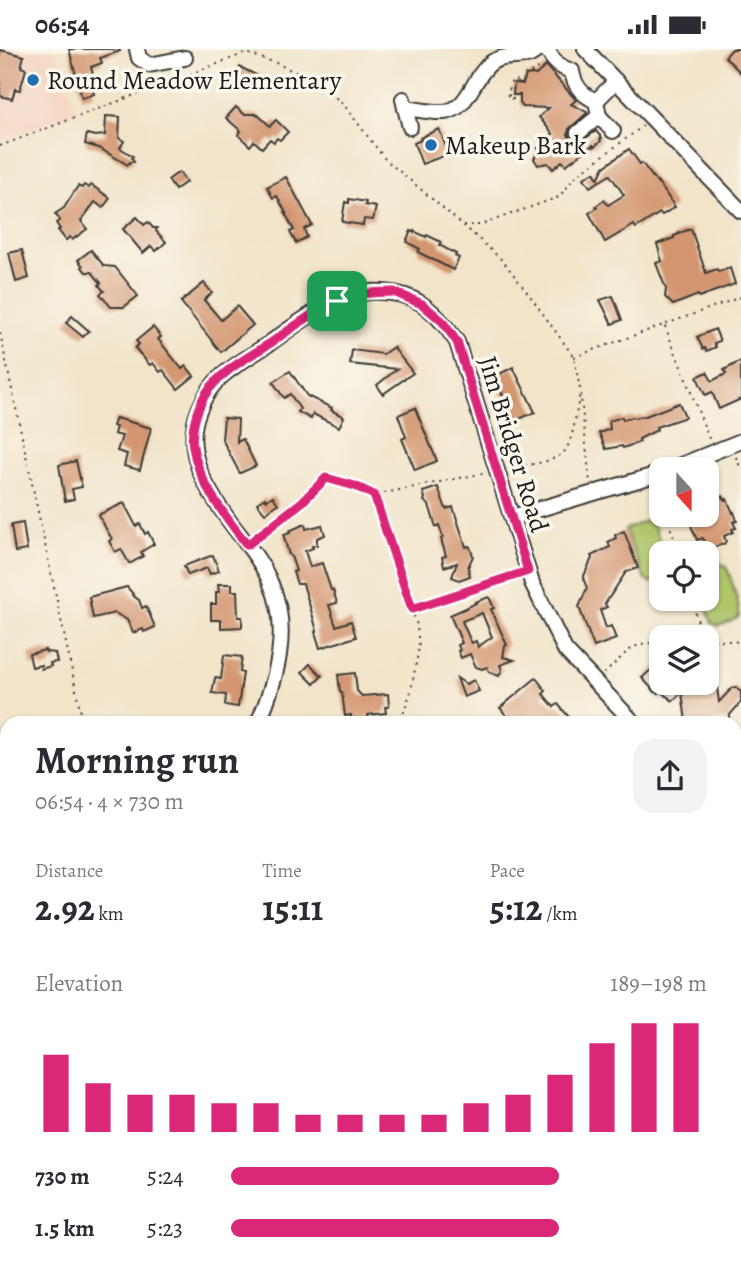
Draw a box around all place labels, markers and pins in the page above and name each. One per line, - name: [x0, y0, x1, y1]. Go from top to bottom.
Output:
- place label: Round Meadow Elementary: [47, 63, 342, 98]
- marker: Round Meadow Elementary: [25, 72, 41, 88]
- place label: Makeup Bark: [445, 128, 586, 163]
- marker: Makeup Bark: [423, 137, 439, 153]
- pin: [307, 271, 367, 331]

